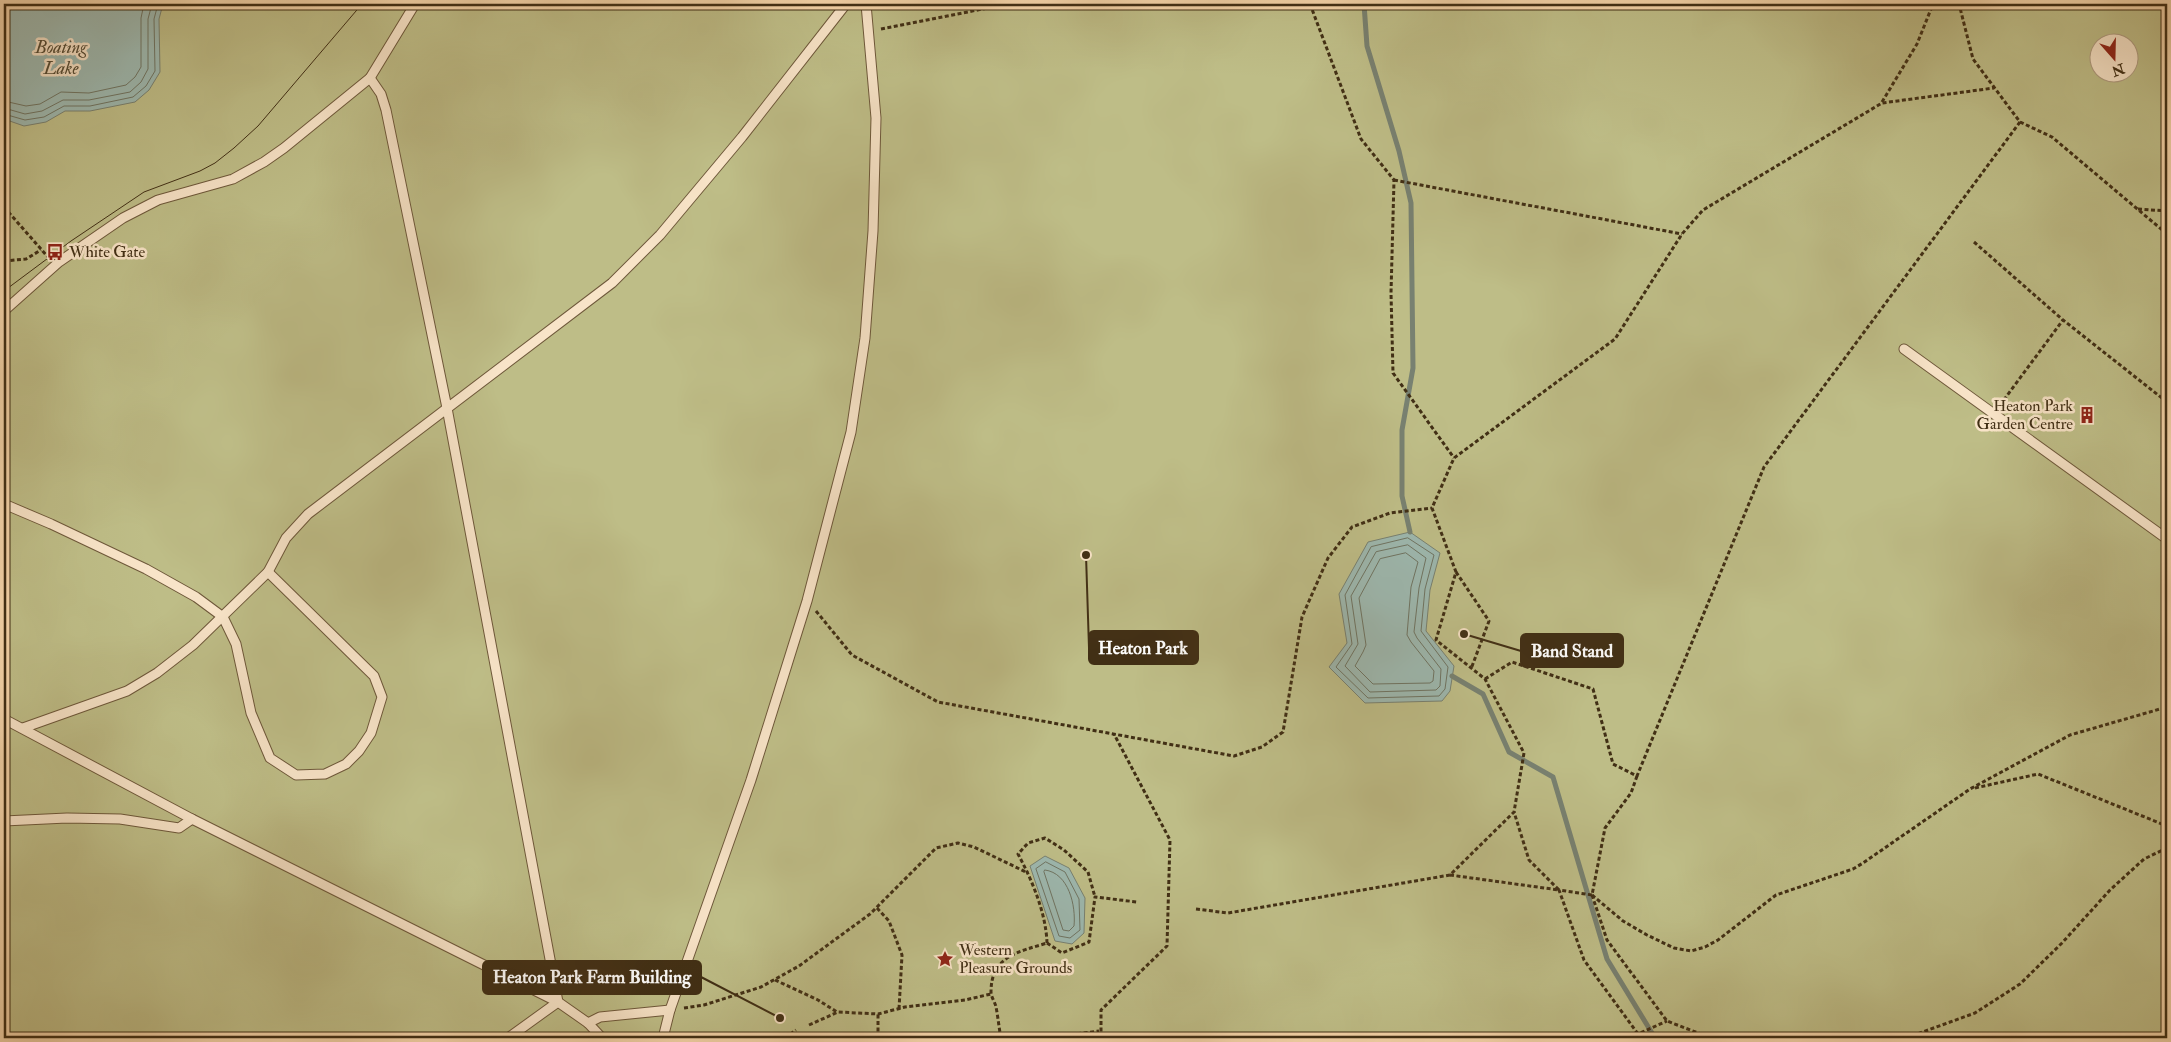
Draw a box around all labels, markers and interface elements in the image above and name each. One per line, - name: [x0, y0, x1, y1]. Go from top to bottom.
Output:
- north arrow: [2088, 32, 2138, 82]
- water label: Boating Lake: [34, 36, 88, 80]
- text: N: [2109, 59, 2128, 80]
- bus stop icon: White Gate: [45, 242, 65, 262]
- place label: White Gate: [68, 242, 145, 262]
- place label: Heaton Park Garden Centre: [1977, 396, 2073, 434]
- building icon: Heaton Park Garden Centre: [2077, 405, 2097, 425]
- callout: Heaton Park: [1089, 631, 1198, 664]
- callout: Band Stand: [1521, 634, 1623, 667]
- text: Heaton Park: [1098, 637, 1188, 660]
- text: Band Stand: [1531, 640, 1613, 663]
- place label: Western Pleasure Grounds: [958, 940, 1072, 978]
- place icon: Western Pleasure Grounds: [935, 949, 955, 969]
- callout: Heaton Park Farm Building: [483, 961, 701, 994]
- text: Heaton Park Farm Building: [493, 966, 692, 989]

